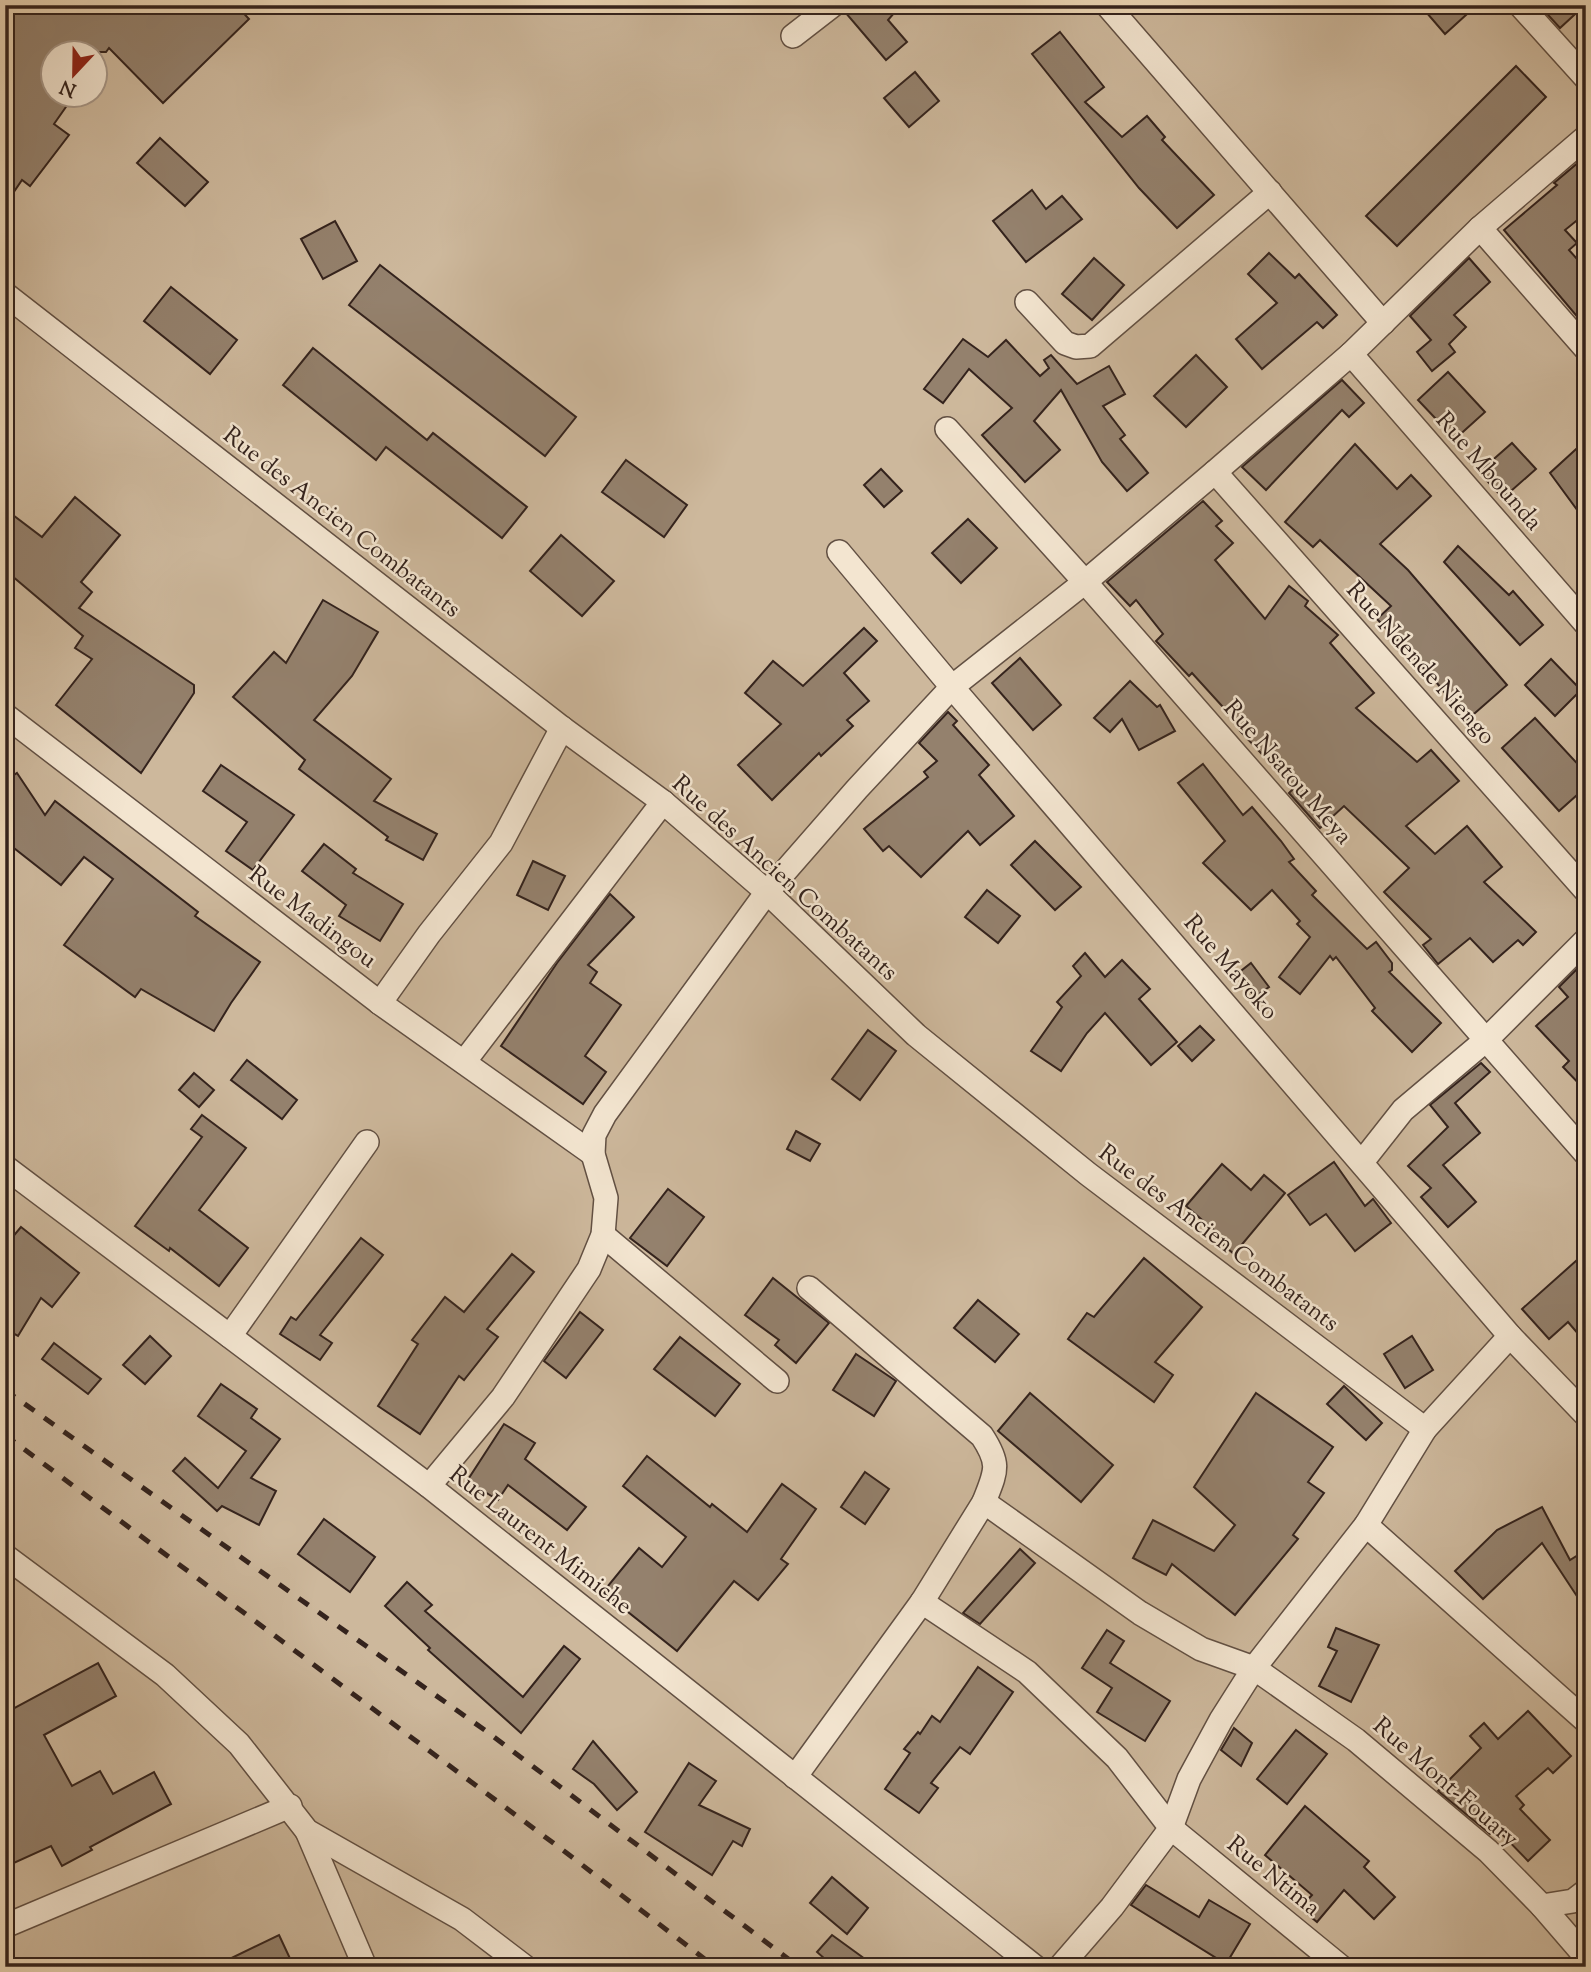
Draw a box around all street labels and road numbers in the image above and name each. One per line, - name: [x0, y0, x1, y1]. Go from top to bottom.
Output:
- street label: Rue Mbounda: [1427, 405, 1549, 539]
- street label: Rue des Ancien Combatants: [215, 419, 467, 627]
- street label: Rue Ndende Niengo: [1337, 575, 1503, 753]
- street label: Rue Nsatou Meya: [1215, 693, 1359, 853]
- street label: Rue des Ancien Combatants: [664, 768, 904, 990]
- street label: Rue Madingou: [241, 859, 383, 978]
- street label: Rue Mayoko: [1175, 908, 1285, 1028]
- street label: Rue des Ancien Combatants: [1091, 1137, 1345, 1341]
- street label: Rue Laurent Mimiche: [441, 1459, 639, 1623]
- street label: Rue Mont-Fouary: [1365, 1710, 1525, 1856]
- street label: Rue Ntima: [1219, 1829, 1327, 1925]

